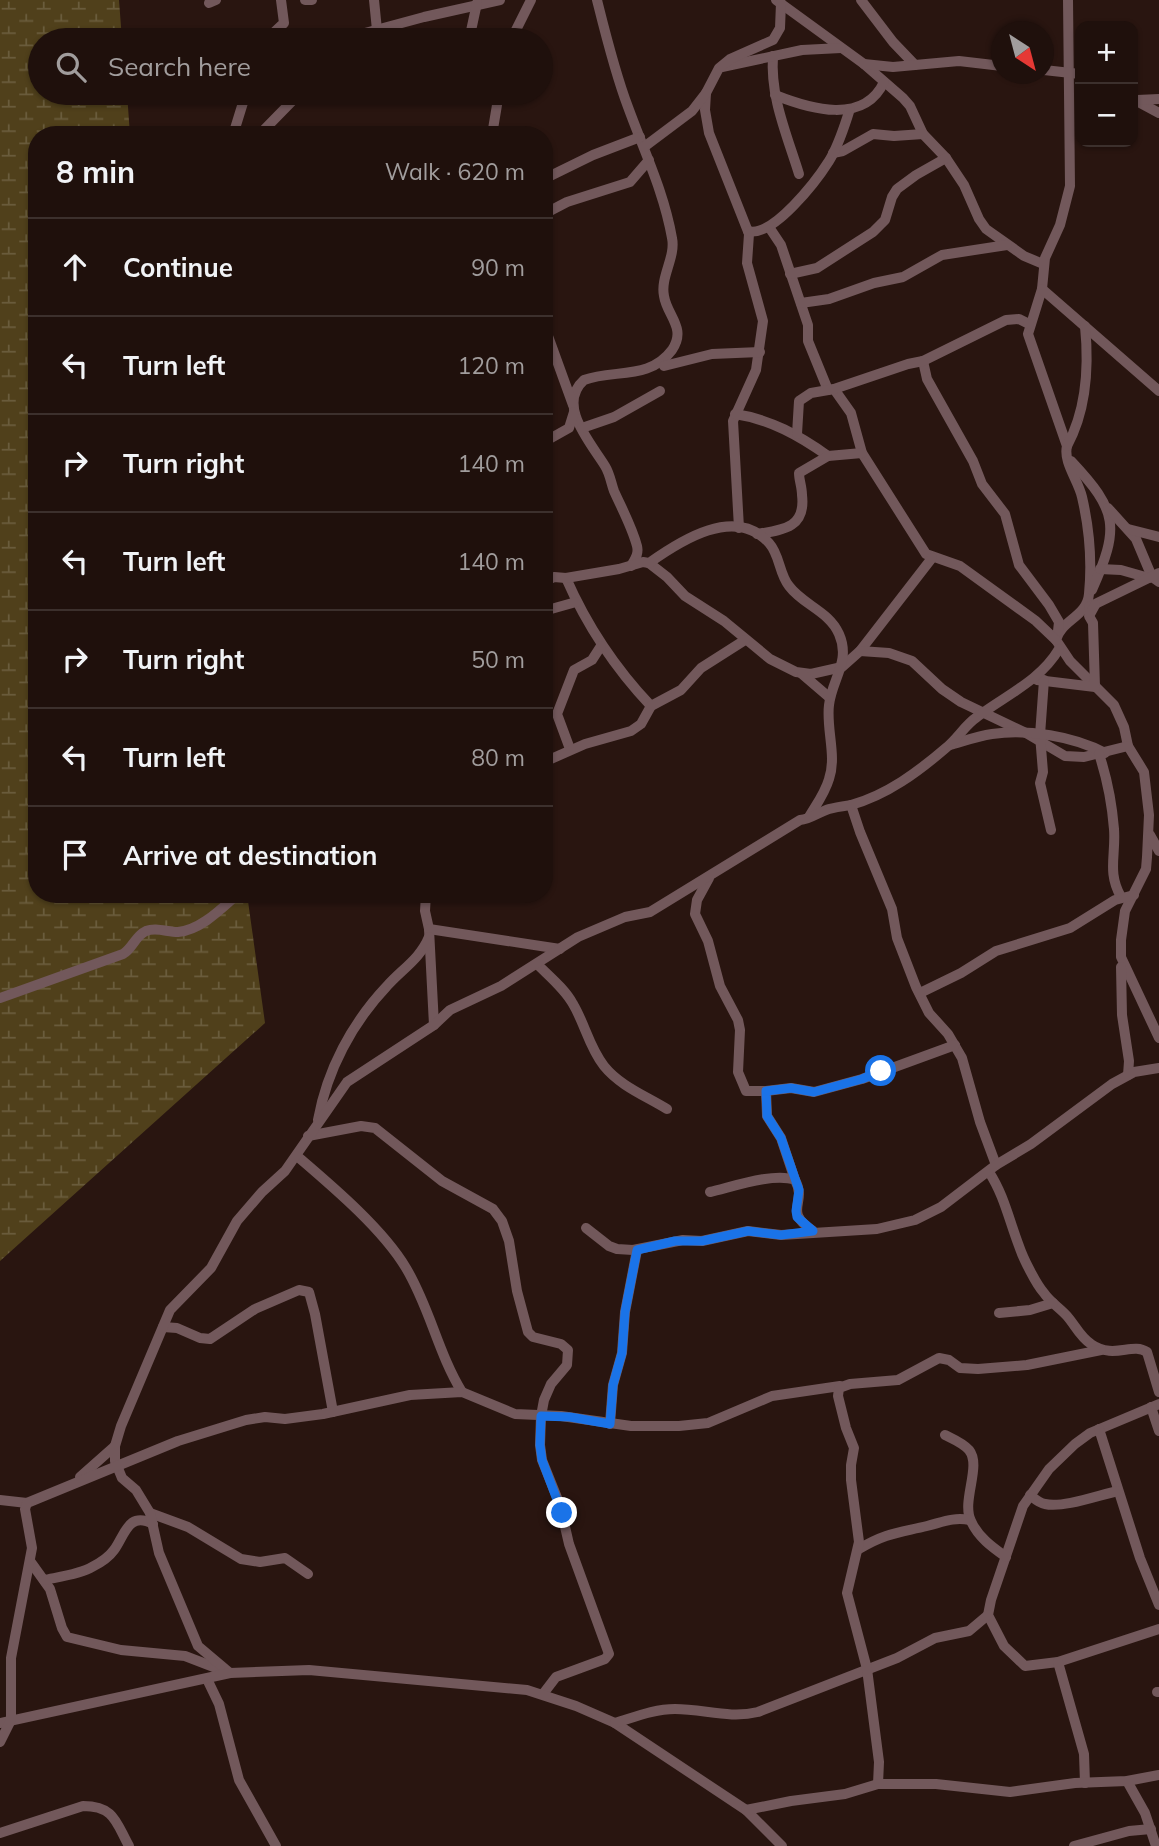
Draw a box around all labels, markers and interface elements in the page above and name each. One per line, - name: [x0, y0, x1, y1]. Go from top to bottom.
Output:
- north arrow: [991, 21, 1054, 84]
- map controls: [1075, 21, 1138, 147]
- button: +: [1075, 21, 1138, 84]
- search box: [28, 28, 553, 105]
- icon: search: [52, 48, 90, 86]
- text: Search here: [108, 50, 251, 83]
- button: −: [1075, 84, 1138, 147]
- text: 8 min: [56, 153, 135, 191]
- text: Walk · 620 m: [385, 157, 525, 186]
- icon: ahead: [56, 248, 94, 286]
- text: Continue: [123, 251, 233, 284]
- text: 90 m: [471, 253, 525, 282]
- icon: left: [56, 346, 94, 384]
- text: Turn left: [123, 349, 225, 382]
- text: 120 m: [457, 351, 525, 380]
- icon: right: [56, 444, 94, 482]
- text: Turn right: [123, 447, 244, 480]
- text: 140 m: [457, 449, 525, 478]
- icon: left: [56, 542, 94, 580]
- text: Turn left: [123, 545, 225, 578]
- text: 140 m: [457, 547, 525, 576]
- icon: right: [56, 640, 94, 678]
- text: Turn right: [123, 643, 244, 676]
- text: 50 m: [471, 645, 525, 674]
- icon: left: [56, 738, 94, 776]
- text: Turn left: [123, 741, 225, 774]
- text: 80 m: [471, 743, 525, 772]
- icon: arrive: [56, 836, 94, 874]
- text: Arrive at destination: [123, 839, 378, 872]
- route start: [865, 1055, 896, 1086]
- route end: [546, 1497, 577, 1528]

